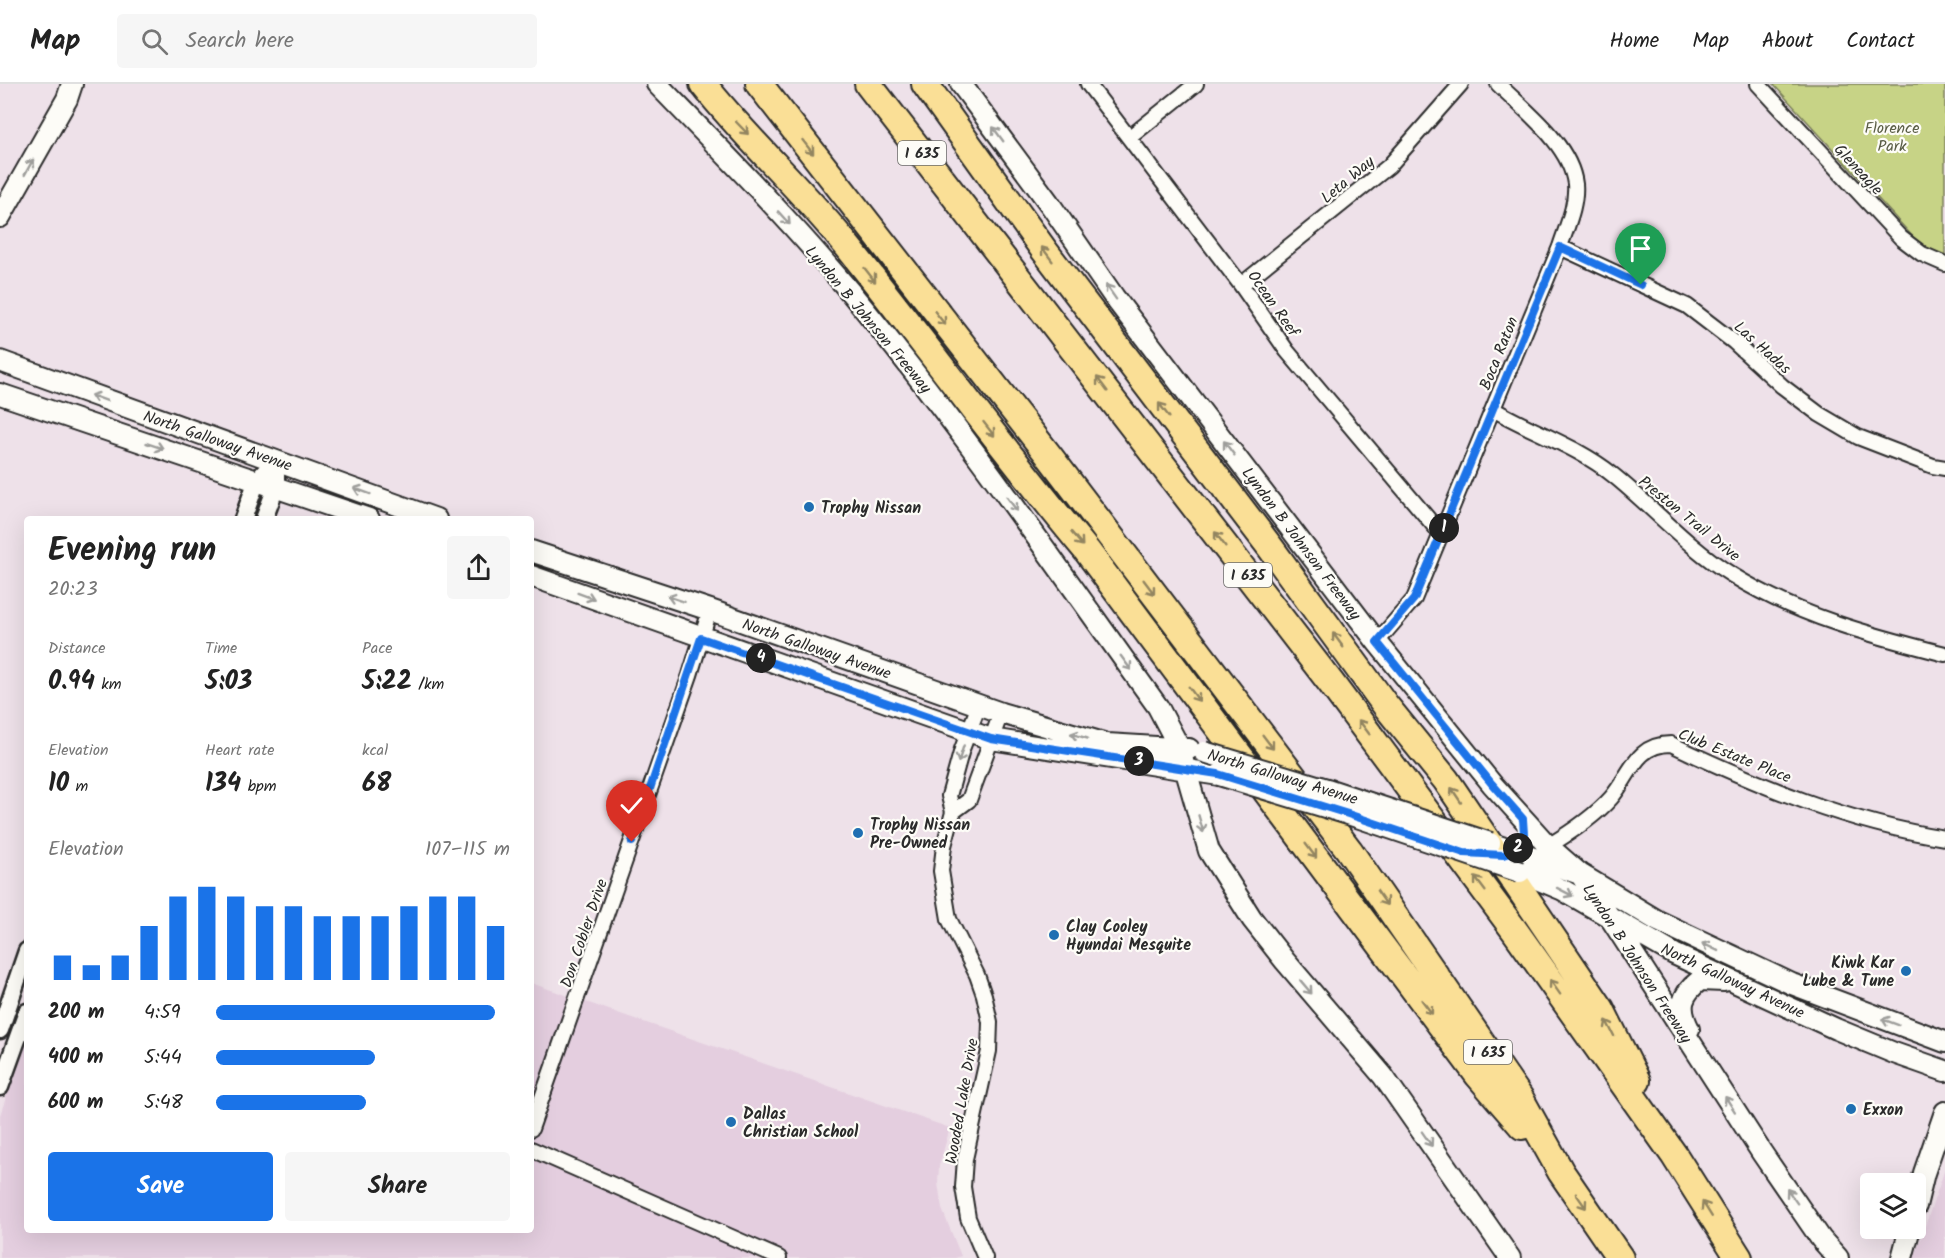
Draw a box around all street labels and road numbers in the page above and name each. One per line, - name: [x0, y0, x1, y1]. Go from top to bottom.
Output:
- street label: Gleneagle: [1827, 139, 1888, 202]
- road number: I 635: [898, 141, 946, 165]
- street label: Leta Way: [1316, 150, 1381, 210]
- street label: Lyndon B Johnson Freeway: [798, 241, 938, 400]
- street label: Ocean Reef: [1241, 265, 1306, 344]
- street label: Boca Raton: [1473, 313, 1525, 394]
- street label: Las Hadas: [1728, 315, 1797, 381]
- street label: North Galloway Avenue: [140, 404, 295, 479]
- street label: Lyndon B Johnson Freeway: [1235, 462, 1367, 626]
- street label: Preston Trail Drive: [1633, 470, 1746, 568]
- road number: I 635: [1224, 563, 1272, 587]
- street label: North Galloway Avenue: [739, 612, 894, 687]
- street label: Club Estate Place: [1674, 722, 1795, 790]
- street label: North Galloway Avenue: [1204, 743, 1361, 812]
- street label: Don Cobler Drive: [554, 876, 615, 991]
- street label: Lyndon B Johnson Freeway: [1576, 879, 1698, 1049]
- street label: North Galloway Avenue: [1656, 937, 1808, 1026]
- street label: Wooded Lake Drive: [939, 1036, 986, 1166]
- road number: I 635: [1464, 1040, 1512, 1064]

